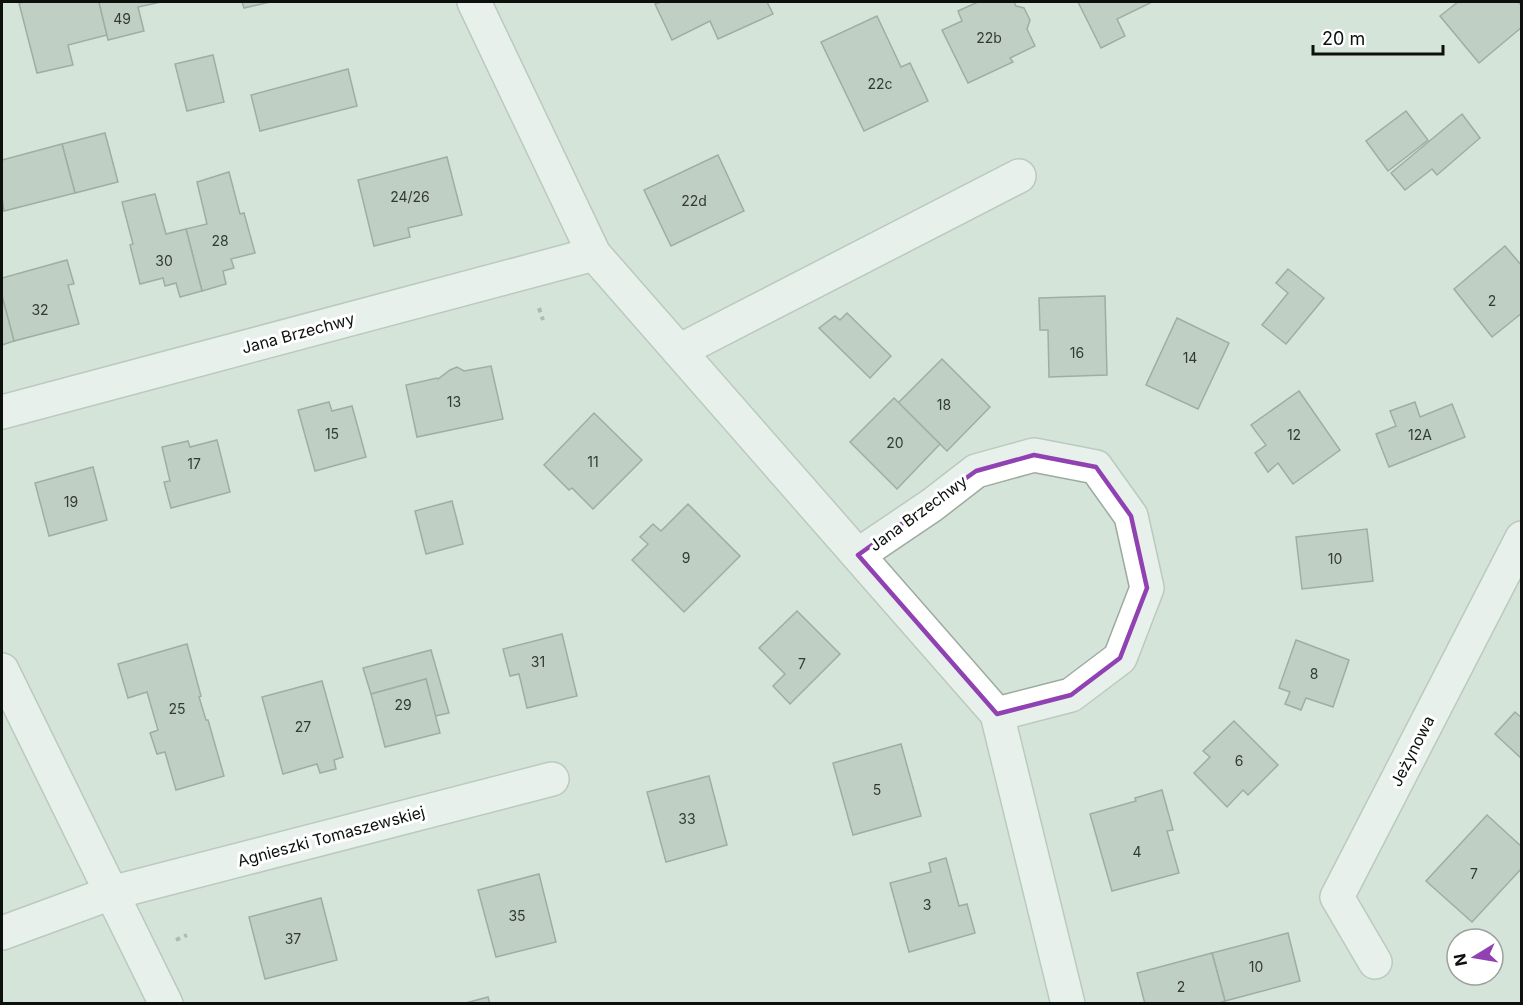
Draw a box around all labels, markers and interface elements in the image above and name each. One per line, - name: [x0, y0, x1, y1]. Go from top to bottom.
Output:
- house number: 49: [113, 10, 131, 27]
- scale bar: [1313, 18, 1444, 56]
- text: 20 m: [1322, 28, 1365, 49]
- house number: 22b: [976, 29, 1002, 46]
- house number: 22c: [867, 75, 893, 92]
- house number: 24/26: [390, 188, 430, 205]
- house number: 22d: [681, 192, 707, 209]
- house number: 28: [211, 232, 229, 249]
- house number: 30: [155, 252, 173, 269]
- house number: 2: [1488, 292, 1496, 309]
- house number: 32: [31, 301, 49, 318]
- street label: Jana Brzechwy: [239, 308, 357, 358]
- house number: 16: [1070, 344, 1084, 361]
- house number: 14: [1183, 349, 1197, 366]
- house number: 13: [447, 393, 461, 410]
- house number: 18: [937, 396, 951, 413]
- house number: 15: [325, 425, 339, 442]
- house number: 12: [1287, 426, 1301, 443]
- house number: 12A: [1408, 426, 1432, 443]
- house number: 20: [886, 434, 904, 451]
- house number: 11: [587, 453, 599, 470]
- house number: 17: [187, 455, 201, 472]
- street label: Jana Brzechwy: [865, 471, 971, 555]
- house number: 19: [64, 493, 78, 510]
- house number: 9: [682, 549, 690, 566]
- house number: 10: [1328, 550, 1342, 567]
- house number: 31: [531, 653, 545, 670]
- house number: 7: [798, 655, 806, 672]
- house number: 8: [1310, 665, 1318, 682]
- house number: 29: [394, 696, 412, 713]
- house number: 25: [168, 700, 186, 717]
- street label: Jeżynowa: [1386, 712, 1438, 790]
- house number: 27: [295, 718, 311, 735]
- house number: 6: [1235, 752, 1243, 769]
- house number: 5: [873, 781, 881, 798]
- street label: Agnieszki Tomaszewskiej: [235, 801, 427, 871]
- house number: 33: [678, 810, 696, 827]
- house number: 4: [1132, 843, 1142, 860]
- house number: 7: [1470, 865, 1478, 882]
- house number: 3: [923, 896, 931, 913]
- house number: 35: [508, 907, 526, 924]
- north arrow: [1445, 927, 1505, 987]
- house number: 37: [285, 930, 301, 947]
- text: N: [1449, 952, 1471, 968]
- house number: 10: [1249, 958, 1263, 975]
- house number: 2: [1177, 978, 1185, 995]

